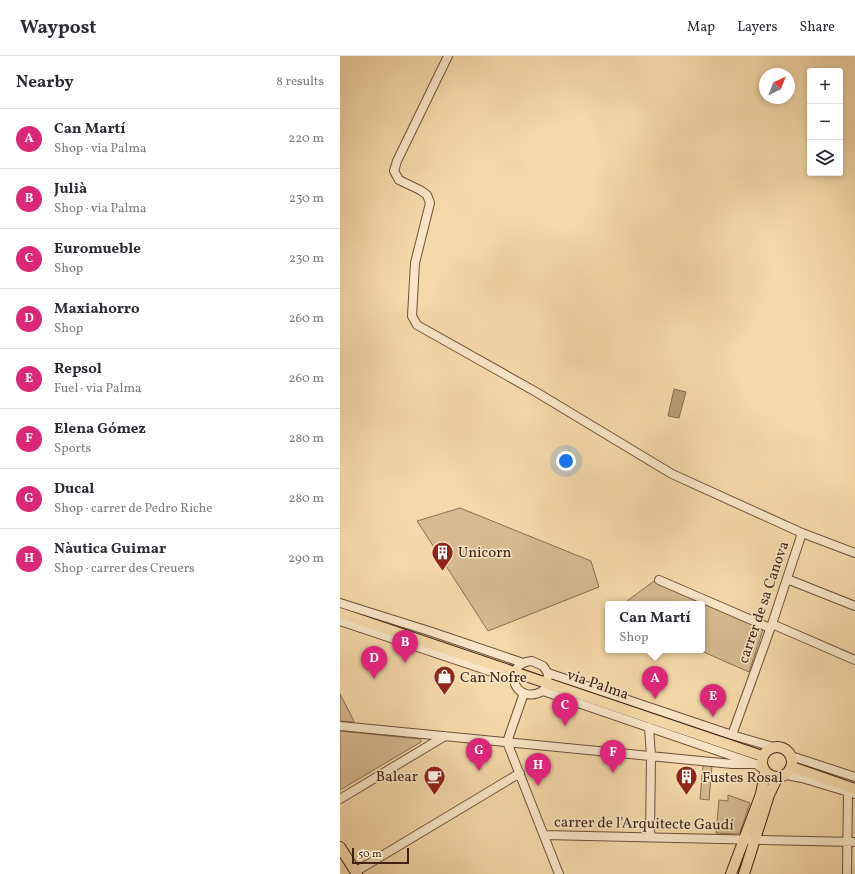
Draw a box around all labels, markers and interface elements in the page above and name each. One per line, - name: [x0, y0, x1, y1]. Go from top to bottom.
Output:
- text: Waypost: [20, 15, 96, 41]
- text: Map: [687, 18, 715, 37]
- text: Layers: [737, 18, 777, 37]
- text: Share: [799, 18, 835, 37]
- north arrow: [759, 68, 795, 104]
- map controls: [807, 68, 843, 176]
- button: +: [807, 68, 843, 104]
- text: Nearby: [16, 71, 74, 94]
- text: 8 results: [276, 73, 324, 91]
- button: −: [807, 104, 843, 140]
- text: Can Martí: [54, 119, 125, 140]
- text: A: [24, 130, 34, 148]
- text: 220 m: [288, 130, 324, 148]
- text: Shop · via Palma: [54, 140, 146, 158]
- button: layers: [807, 140, 843, 176]
- text: Julià: [54, 179, 87, 200]
- text: B: [25, 190, 33, 208]
- text: 230 m: [289, 190, 324, 208]
- text: Shop · via Palma: [54, 200, 146, 218]
- text: Euromueble: [54, 239, 141, 260]
- text: C: [25, 250, 33, 268]
- text: 230 m: [289, 250, 324, 268]
- text: Shop: [54, 260, 83, 278]
- text: Maxiahorro: [54, 299, 139, 320]
- text: D: [24, 310, 34, 328]
- text: 260 m: [289, 310, 324, 328]
- text: Shop: [54, 320, 83, 338]
- text: Repsol: [54, 359, 102, 380]
- text: E: [25, 370, 33, 388]
- text: 260 m: [289, 370, 324, 388]
- text: Fuel · via Palma: [54, 380, 141, 398]
- text: Elena Gómez: [54, 419, 146, 440]
- text: F: [25, 430, 33, 448]
- text: 280 m: [288, 430, 324, 448]
- text: Sports: [54, 440, 91, 458]
- your location: [556, 451, 576, 471]
- text: Ducal: [54, 479, 94, 500]
- text: G: [24, 490, 34, 508]
- text: 280 m: [288, 490, 324, 508]
- text: Shop · carrer de Pedro Riche: [54, 500, 212, 518]
- text: Nàutica Guimar: [54, 539, 166, 560]
- building icon: Unicorn: [429, 539, 455, 572]
- street label: carrer de sa Canova: [734, 539, 795, 666]
- place label: Unicorn: [458, 543, 512, 564]
- text: H: [24, 550, 34, 568]
- text: 290 m: [288, 550, 324, 568]
- text: Shop · carrer des Creuers: [54, 560, 195, 578]
- popup: [605, 601, 705, 653]
- text: Can Martí: [619, 608, 691, 629]
- text: Shop: [619, 629, 649, 647]
- pin: B: [392, 630, 418, 663]
- pin: D: [361, 646, 387, 679]
- shop icon: Can Nofre: [432, 664, 458, 697]
- street label: via Palma: [564, 665, 631, 706]
- pin: A: [642, 666, 668, 699]
- place label: Can Nofre: [460, 668, 527, 689]
- pin: E: [700, 684, 726, 717]
- pin: C: [552, 693, 578, 726]
- pin: G: [466, 738, 492, 771]
- pin: F: [600, 740, 626, 773]
- pin: H: [525, 753, 551, 786]
- cafe icon: Balear: [421, 763, 447, 796]
- building icon: Fustes Rosal: [674, 764, 700, 797]
- place label: Balear: [376, 767, 418, 788]
- place label: Fustes Rosal: [702, 768, 783, 789]
- street label: carrer de l'Arquitecte Gaudí: [554, 812, 734, 837]
- scale bar: [352, 846, 409, 865]
- text: 50 m: [358, 847, 382, 862]

